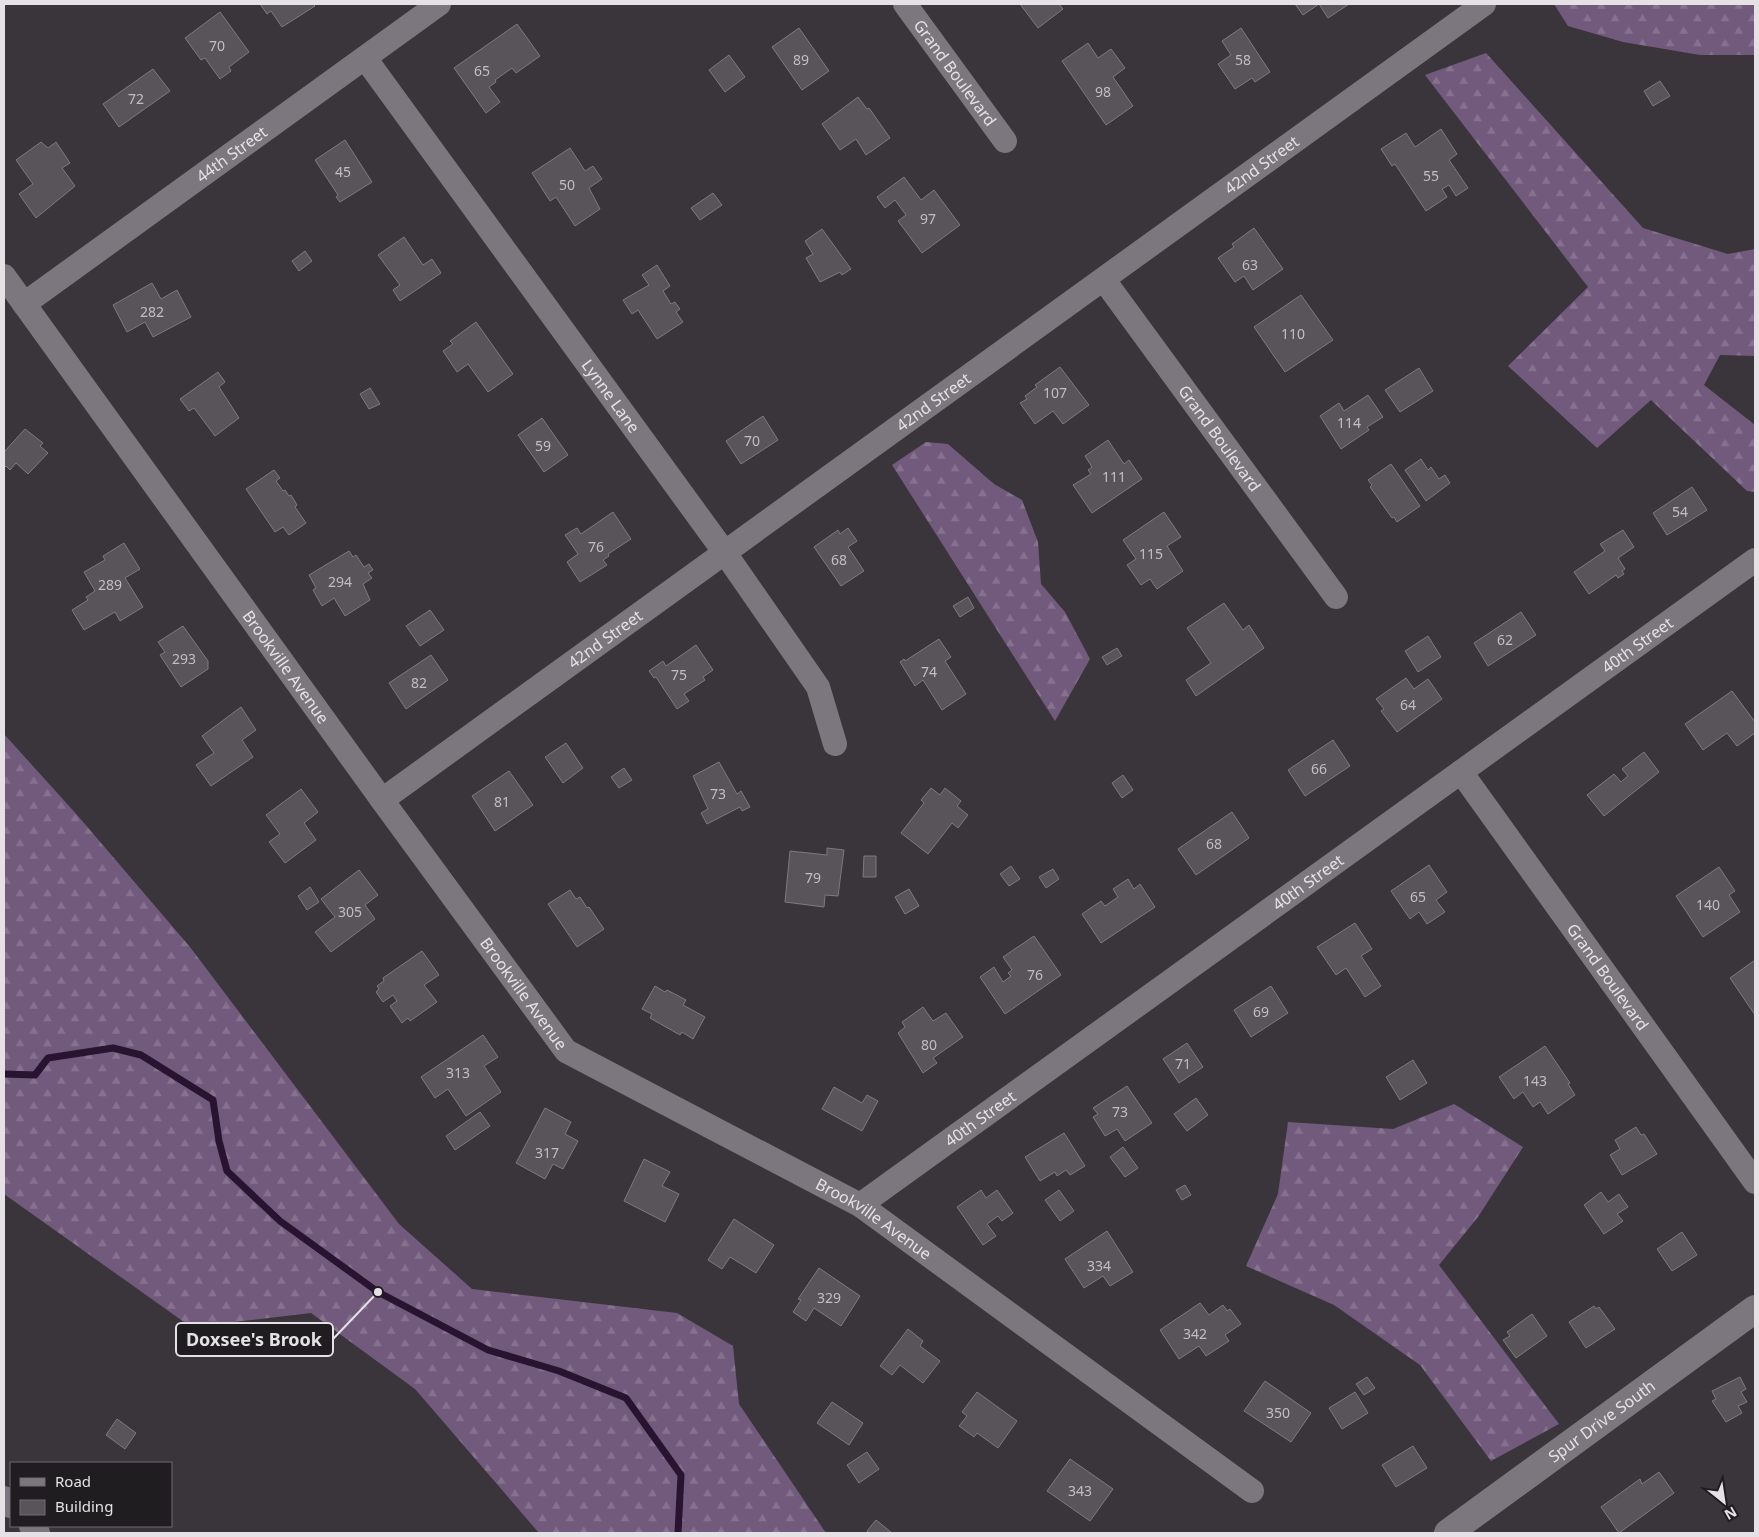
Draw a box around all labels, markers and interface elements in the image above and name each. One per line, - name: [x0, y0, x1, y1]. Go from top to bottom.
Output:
- street label: Grand Boulevard: [909, 15, 1001, 130]
- house number: 70: [209, 36, 225, 55]
- house number: 89: [793, 50, 809, 69]
- house number: 58: [1235, 50, 1251, 69]
- house number: 65: [474, 61, 490, 80]
- house number: 98: [1095, 82, 1111, 101]
- house number: 72: [128, 89, 144, 108]
- street label: 44th Street: [191, 121, 272, 187]
- street label: 42nd Street: [1220, 130, 1303, 199]
- house number: 45: [335, 162, 351, 181]
- house number: 55: [1423, 166, 1439, 185]
- house number: 50: [559, 175, 575, 194]
- house number: 97: [920, 209, 936, 228]
- house number: 63: [1242, 255, 1258, 274]
- house number: 282: [140, 302, 164, 321]
- house number: 110: [1281, 324, 1305, 343]
- street label: Lynne Lane: [577, 355, 645, 437]
- street label: 42nd Street: [892, 367, 975, 436]
- street label: Grand Boulevard: [1173, 380, 1266, 496]
- house number: 107: [1043, 383, 1067, 402]
- house number: 114: [1337, 413, 1361, 432]
- house number: 70: [744, 431, 760, 450]
- house number: 59: [535, 436, 551, 455]
- house number: 111: [1102, 467, 1126, 486]
- house number: 54: [1672, 502, 1688, 521]
- house number: 76: [588, 537, 604, 556]
- house number: 115: [1139, 544, 1163, 563]
- house number: 68: [831, 550, 847, 569]
- house number: 294: [328, 572, 352, 591]
- house number: 289: [98, 575, 122, 594]
- street label: 42nd Street: [563, 604, 647, 673]
- street label: Brookville Avenue: [238, 606, 334, 728]
- street label: 40th Street: [1597, 612, 1677, 678]
- house number: 62: [1497, 630, 1513, 649]
- house number: 293: [172, 649, 196, 668]
- house number: 74: [921, 662, 937, 681]
- house number: 75: [671, 665, 687, 684]
- house number: 82: [411, 673, 427, 692]
- house number: 64: [1400, 695, 1416, 714]
- house number: 66: [1311, 759, 1327, 778]
- house number: 73: [710, 784, 726, 803]
- house number: 81: [494, 792, 510, 811]
- house number: 68: [1206, 834, 1222, 853]
- street label: 40th Street: [1268, 849, 1348, 915]
- house number: 79: [805, 868, 821, 887]
- house number: 65: [1410, 887, 1426, 906]
- house number: 140: [1696, 895, 1720, 914]
- house number: 305: [338, 902, 362, 921]
- street label: Grand Boulevard: [1562, 919, 1654, 1035]
- street label: Brookville Avenue: [475, 933, 572, 1054]
- house number: 76: [1027, 965, 1043, 984]
- house number: 69: [1253, 1002, 1269, 1021]
- house number: 80: [921, 1035, 937, 1054]
- house number: 71: [1175, 1054, 1191, 1073]
- house number: 313: [446, 1063, 470, 1082]
- house number: 143: [1523, 1071, 1547, 1090]
- street label: 40th Street: [940, 1085, 1020, 1152]
- house number: 73: [1112, 1102, 1128, 1121]
- house number: 317: [535, 1143, 559, 1162]
- street label: Brookville Avenue: [812, 1173, 936, 1265]
- house number: 334: [1087, 1256, 1111, 1275]
- house number: 329: [817, 1288, 841, 1307]
- callout: Doxsee's Brook: [176, 1323, 333, 1356]
- house number: 342: [1183, 1324, 1207, 1343]
- text: Doxsee's Brook: [186, 1327, 323, 1351]
- street label: Spur Drive South: [1544, 1375, 1659, 1467]
- house number: 350: [1266, 1403, 1290, 1422]
- legend: [10, 1462, 172, 1527]
- text: Road: [55, 1471, 91, 1491]
- north arrow: [1699, 1477, 1749, 1527]
- house number: 343: [1068, 1481, 1092, 1500]
- text: Building: [55, 1496, 113, 1516]
- text: N: [1721, 1503, 1740, 1525]

